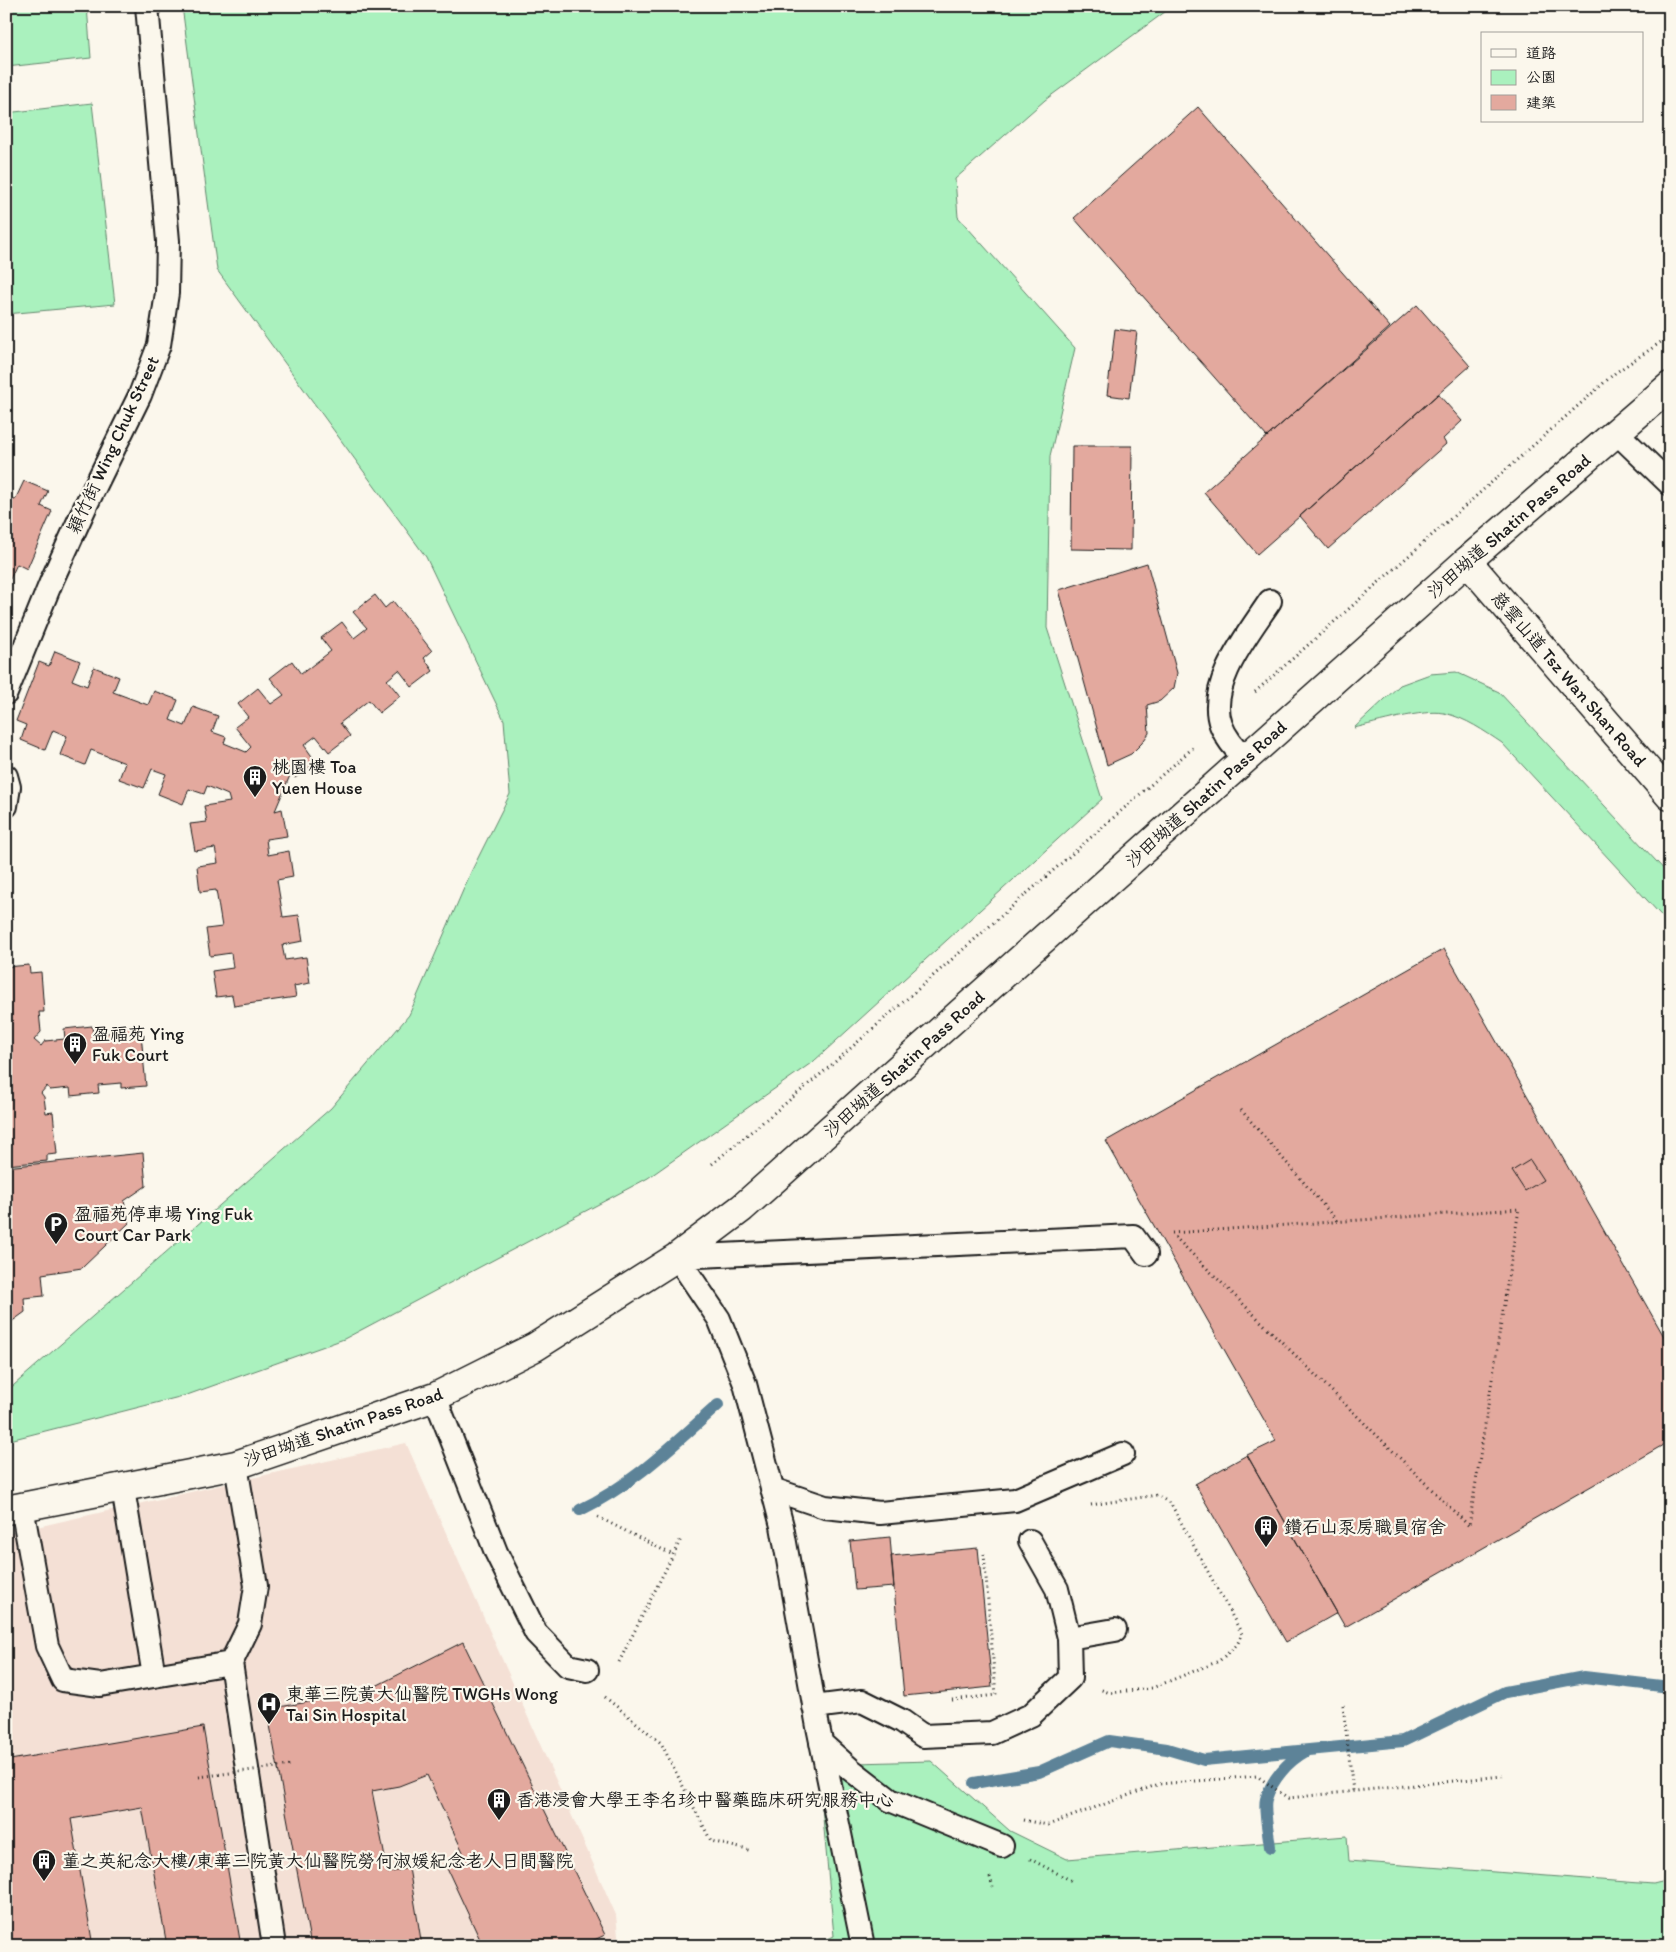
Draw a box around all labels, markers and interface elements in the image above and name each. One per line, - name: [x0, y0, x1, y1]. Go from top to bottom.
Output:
- legend: [1481, 32, 1644, 122]
- text: 道路: [1526, 44, 1556, 62]
- text: 公園: [1526, 68, 1556, 86]
- text: 建築: [1526, 94, 1556, 112]
- street label: 穎竹街 Wing Chuk Street: [62, 352, 164, 537]
- street label: 沙田坳道 Shatin Pass Road: [1423, 449, 1595, 603]
- street label: 慈雲山道 Tsz Wan Shan Road: [1487, 587, 1651, 771]
- street label: 沙田坳道 Shatin Pass Road: [1121, 716, 1291, 872]
- place label: 桃園樓 Toa Yuen House: [272, 756, 362, 799]
- building icon: 桃園樓 Toa Yuen House: [242, 764, 268, 798]
- street label: 沙田坳道 Shatin Pass Road: [819, 986, 989, 1142]
- place label: 盈福苑 Ying Fuk Court: [92, 1023, 185, 1066]
- building icon: 盈福苑 Ying Fuk Court: [62, 1031, 88, 1065]
- place label: 盈福苑停車場 Ying Fuk Court Car Park: [74, 1203, 253, 1246]
- parking icon: 盈福苑停車場 Ying Fuk Court Car Park: [43, 1211, 69, 1245]
- street label: 沙田坳道 Shatin Pass Road: [240, 1382, 446, 1472]
- building icon: 鑽石山泵房職員宿舍: [1253, 1514, 1279, 1548]
- place label: 鑽石山泵房職員宿舍: [1284, 1516, 1446, 1538]
- place label: 東華三院黃大仙醫院 TWGHs Wong Tai Sin Hospital: [286, 1683, 559, 1726]
- hospital icon: 東華三院黃大仙醫院 TWGHs Wong Tai Sin Hospital: [256, 1691, 282, 1725]
- building icon: 香港浸會大學王李名珍中醫藥臨床研究服務中心: [486, 1787, 512, 1821]
- place label: 香港浸會大學王李名珍中醫藥臨床研究服務中心: [516, 1789, 894, 1811]
- building icon: 董之英紀念大樓/東華三院黃大仙醫院勞何淑媛紀念老人日間醫院: [31, 1848, 57, 1882]
- place label: 董之英紀念大樓/東華三院黃大仙醫院勞何淑媛紀念老人日間醫院: [62, 1850, 574, 1872]

